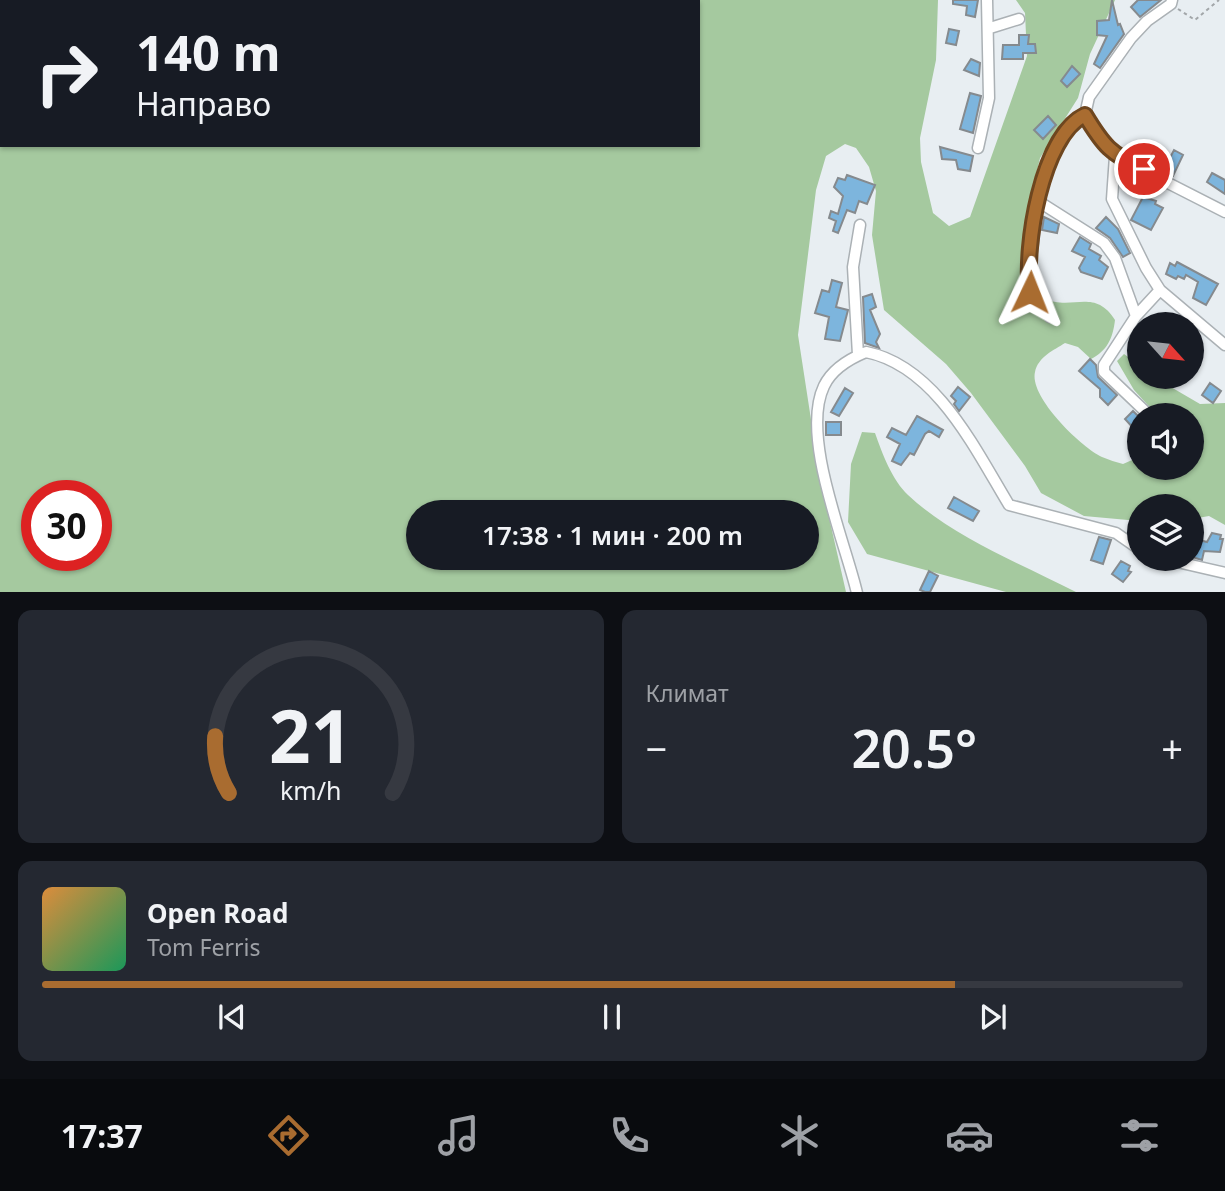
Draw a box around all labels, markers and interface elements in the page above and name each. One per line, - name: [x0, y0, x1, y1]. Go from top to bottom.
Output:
- text: 140 m: [136, 19, 281, 85]
- icon: right: [21, 28, 112, 119]
- text: Направо: [136, 82, 271, 125]
- pin: [1114, 139, 1174, 199]
- icon: arrive: [1125, 150, 1163, 188]
- position arrow: [993, 255, 1067, 329]
- north arrow: [1127, 312, 1204, 388]
- map controls: [1127, 312, 1204, 571]
- button: sound: [1127, 403, 1204, 480]
- speed limit sign: 30: [21, 480, 112, 571]
- button: layers: [1127, 494, 1204, 571]
- text: 17:38 · 1 мин · 200 m: [482, 517, 743, 553]
- text: Климат: [646, 677, 729, 709]
- text: 21: [269, 685, 352, 784]
- text: 20.5°: [851, 712, 977, 783]
- text: −: [646, 722, 667, 774]
- text: +: [1161, 722, 1183, 774]
- text: km/h: [280, 772, 342, 806]
- text: Open Road: [147, 895, 289, 931]
- text: Tom Ferris: [147, 931, 260, 963]
- icon: previous: [213, 998, 251, 1036]
- icon: pause: [593, 998, 631, 1036]
- icon: next: [974, 998, 1012, 1036]
- icon: directions: [264, 1111, 313, 1160]
- icon: music: [434, 1111, 483, 1160]
- icon: phone: [605, 1111, 654, 1160]
- icon: climate: [775, 1111, 824, 1160]
- icon: car: [945, 1111, 994, 1160]
- icon: filters: [1115, 1111, 1164, 1160]
- text: 17:37: [61, 1114, 143, 1157]

